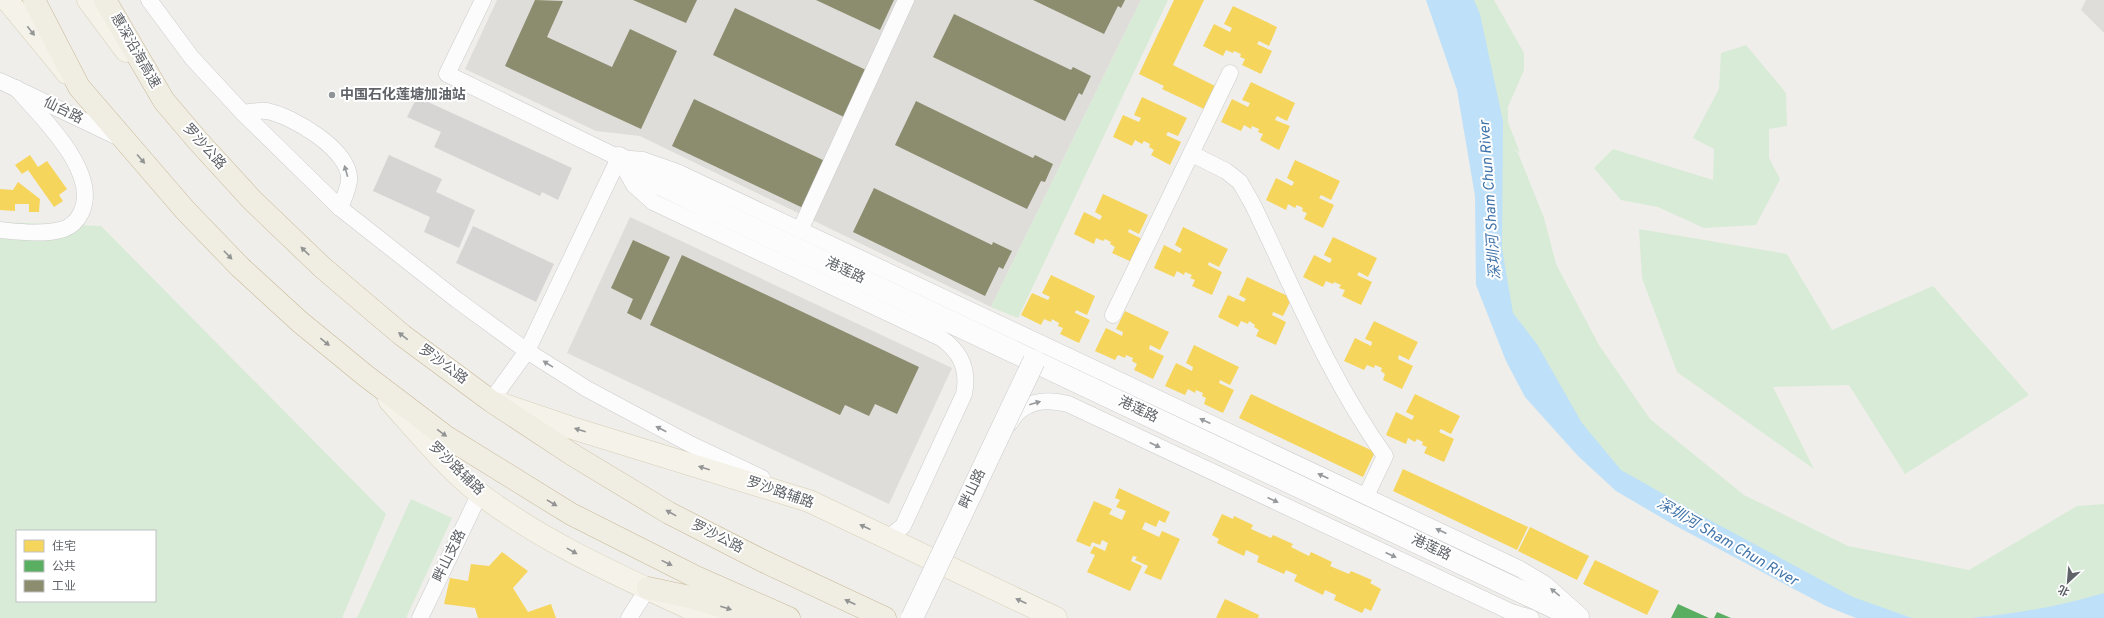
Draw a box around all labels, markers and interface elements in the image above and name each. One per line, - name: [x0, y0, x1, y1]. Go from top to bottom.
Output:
- street label: 惠深沿海高速: [107, 10, 163, 92]
- one-way arrow: [27, 25, 35, 36]
- place label: 中国石化莲塘加油站: [340, 86, 466, 104]
- marker: 中国石化莲塘加油站: [327, 90, 337, 100]
- street label: 仙台路: [40, 93, 86, 128]
- water label: 深圳河 Sham Chun River: [1476, 118, 1506, 280]
- street label: 罗沙公路: [179, 121, 229, 173]
- one-way arrow: [136, 154, 146, 164]
- one-way arrow: [343, 164, 349, 176]
- one-way arrow: [300, 246, 310, 256]
- one-way arrow: [223, 250, 233, 260]
- street label: 港莲路: [822, 254, 868, 288]
- one-way arrow: [398, 331, 409, 340]
- one-way arrow: [319, 338, 330, 347]
- street label: 罗沙公路: [415, 342, 471, 388]
- one-way arrow: [542, 361, 554, 368]
- street label: 港莲路: [1115, 393, 1161, 427]
- one-way arrow: [1029, 400, 1041, 406]
- one-way arrow: [1199, 418, 1211, 424]
- one-way arrow: [655, 426, 667, 432]
- one-way arrow: [574, 427, 586, 433]
- one-way arrow: [437, 429, 447, 437]
- street label: 罗沙路辅路: [425, 439, 487, 499]
- one-way arrow: [1150, 442, 1161, 448]
- one-way arrow: [698, 465, 710, 471]
- street label: 畔山路: [956, 466, 990, 512]
- one-way arrow: [1317, 473, 1328, 479]
- street label: 罗沙路辅路: [744, 474, 816, 512]
- water label: 深圳河 Sham Chun River: [1653, 495, 1802, 592]
- one-way arrow: [1267, 497, 1279, 503]
- one-way arrow: [546, 499, 558, 506]
- one-way arrow: [665, 510, 676, 517]
- street label: 罗沙公路: [688, 517, 746, 557]
- one-way arrow: [860, 524, 871, 530]
- street label: 畔山支路: [430, 527, 470, 585]
- one-way arrow: [1435, 528, 1446, 534]
- legend: [16, 530, 156, 602]
- street label: 港莲路: [1408, 531, 1454, 565]
- text: 住宅: [52, 539, 76, 555]
- one-way arrow: [566, 548, 578, 555]
- one-way arrow: [1385, 552, 1396, 558]
- text: 公共: [52, 559, 76, 575]
- one-way arrow: [661, 560, 673, 566]
- north arrow: [2048, 562, 2088, 602]
- text: 工业: [52, 579, 76, 595]
- text: 北: [2056, 581, 2072, 599]
- one-way arrow: [1550, 587, 1561, 596]
- one-way arrow: [1015, 598, 1026, 604]
- one-way arrow: [844, 599, 856, 605]
- one-way arrow: [720, 605, 732, 611]

